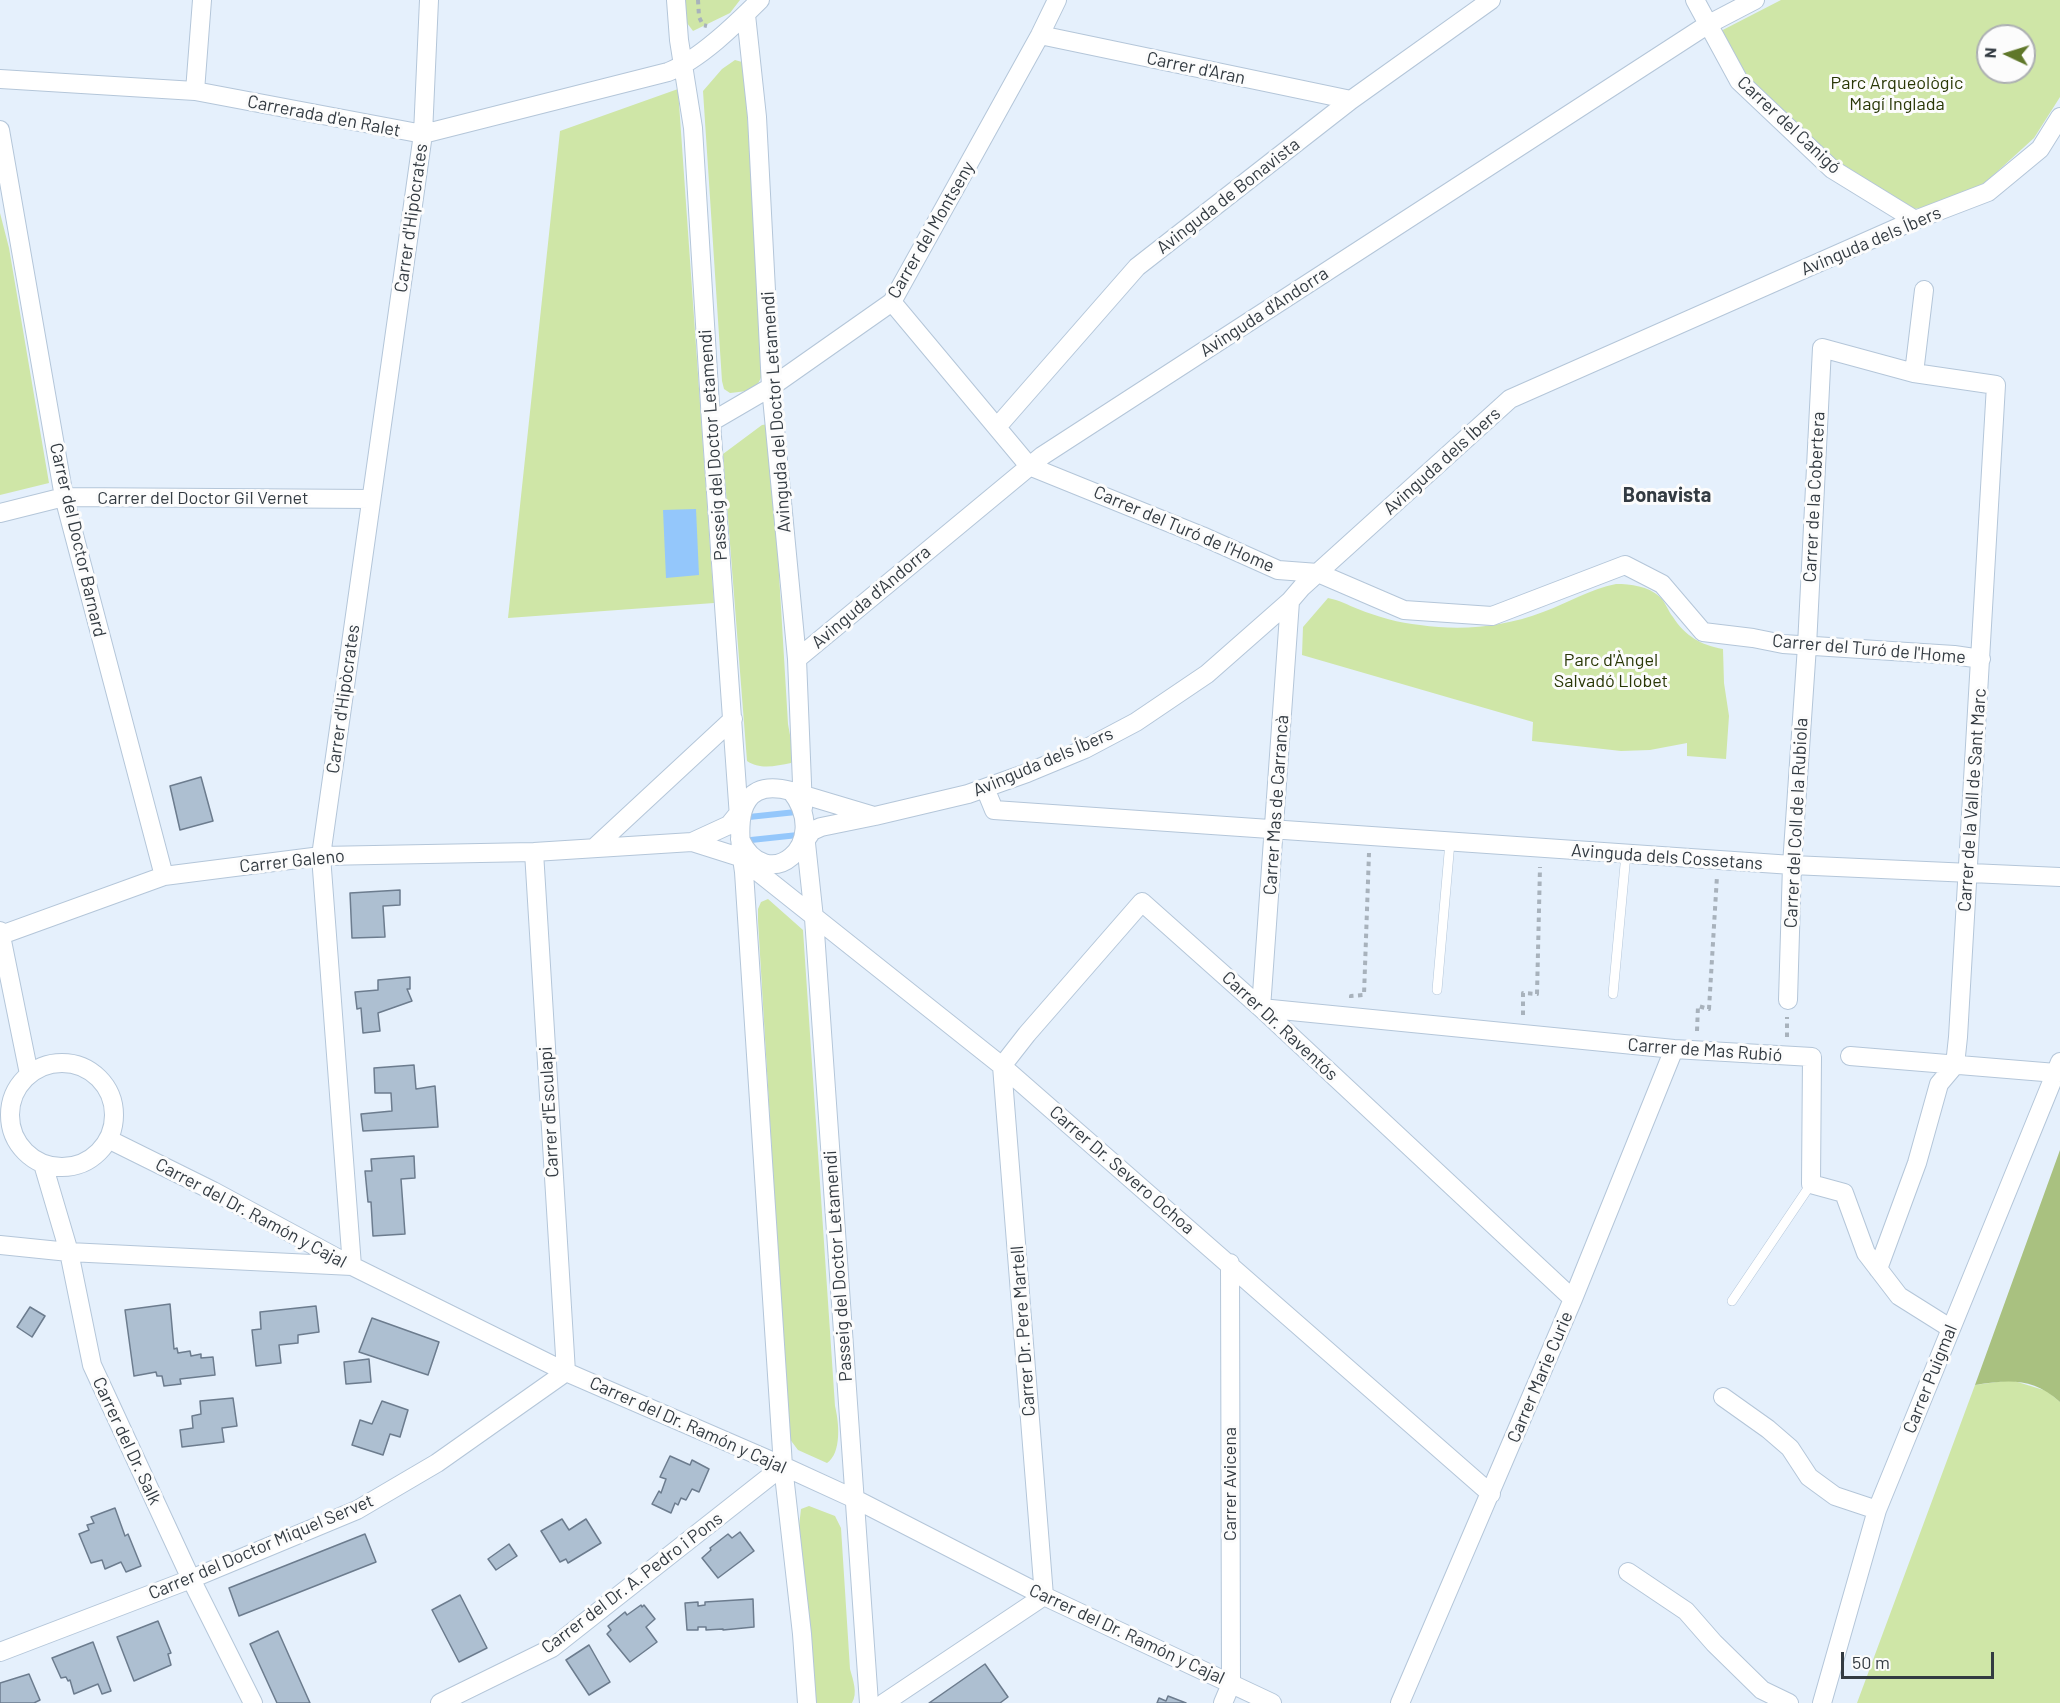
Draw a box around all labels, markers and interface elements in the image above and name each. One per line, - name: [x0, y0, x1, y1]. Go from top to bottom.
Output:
- north arrow: [1976, 24, 2036, 84]
- street label: Carrer d'Aran: [1145, 47, 1247, 89]
- text: N: [1980, 47, 1999, 59]
- street label: Carrer del Canigó: [1733, 72, 1845, 178]
- park label: Parc Arqueològic Magí Inglada: [1831, 72, 1963, 115]
- street label: Carrerada d'en Ralet: [246, 91, 402, 141]
- street label: Avinguda de Bonavista: [1152, 133, 1304, 259]
- street label: Carrer d'Hipòcrates: [390, 142, 432, 294]
- street label: Carrer del Montseny: [883, 158, 979, 302]
- street label: Avinguda dels Íbers: [1798, 202, 1944, 280]
- street label: Avinguda d'Andorra: [1196, 262, 1332, 362]
- street label: Avinguda del Doctor Letamendi: [757, 290, 795, 534]
- street label: Passeig del Doctor Letamendi: [694, 329, 732, 561]
- street label: Avinguda dels Íbers: [1379, 403, 1505, 519]
- street label: Carrer de la Cobertera: [1799, 411, 1829, 583]
- street label: Carrer del Doctor Barnard: [45, 441, 111, 639]
- street label: Carrer del Turó de l'Home: [1090, 481, 1278, 577]
- district label: Bonavista: [1623, 483, 1711, 507]
- street label: Carrer del Doctor Gil Vernet: [97, 487, 309, 509]
- street label: Avinguda d'Andorra: [807, 541, 935, 653]
- street label: Carrer d'Hipòcrates: [322, 623, 364, 775]
- street label: Carrer del Turó de l'Home: [1771, 630, 1967, 668]
- park label: Parc d'Àngel Salvadó Llobet: [1554, 649, 1668, 692]
- street label: Carrer de la Vall de Sant Marc: [1953, 688, 1991, 912]
- street label: Carrer Mas de Carrancà: [1259, 714, 1293, 896]
- street label: Carrer del Coll de la Rubiola: [1780, 717, 1812, 929]
- street label: Avinguda dels Íbers: [970, 723, 1116, 801]
- street label: Avinguda dels Cossetans: [1570, 840, 1764, 874]
- street label: Carrer Galeno: [238, 845, 346, 877]
- street label: Carrer Dr. Raventós: [1218, 967, 1342, 1085]
- street label: Carrer de Mas Rubió: [1627, 1034, 1783, 1066]
- street label: Carrer d'Esculapi: [535, 1046, 563, 1178]
- street label: Carrer Dr. Severo Ochoa: [1045, 1101, 1199, 1239]
- street label: Passeig del Doctor Letamendi: [819, 1150, 857, 1382]
- street label: Carrer del Dr. Ramón y Cajal: [152, 1153, 350, 1273]
- street label: Carrer Dr. Pere Martell: [1006, 1245, 1040, 1417]
- street label: Carrer Marie Curie: [1503, 1308, 1577, 1446]
- street label: Carrer Puigmal: [1898, 1321, 1962, 1437]
- street label: Carrer del Dr. Ramón y Cajal: [586, 1372, 790, 1478]
- street label: Carrer del Dr. Salk: [88, 1374, 166, 1508]
- street label: Carrer Avicena: [1219, 1427, 1241, 1541]
- street label: Carrer del Doctor Miquel Servet: [145, 1490, 377, 1604]
- street label: Carrer del Dr. A. Pedro i Pons: [537, 1508, 727, 1658]
- street label: Carrer del Dr. Ramón y Cajal: [1026, 1579, 1228, 1689]
- scale bar: [1844, 1640, 1997, 1678]
- text: 50 m: [1852, 1651, 1890, 1673]

